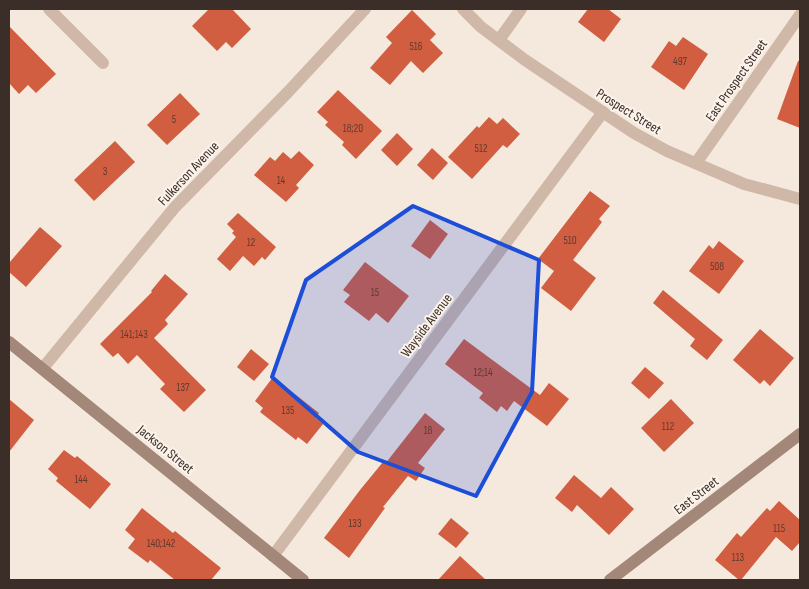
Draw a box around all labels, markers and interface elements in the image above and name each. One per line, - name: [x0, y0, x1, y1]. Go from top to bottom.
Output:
- street label: East Prospect Street: [702, 36, 771, 124]
- house number: 516: [409, 40, 423, 53]
- house number: 497: [673, 55, 688, 68]
- street label: Prospect Street: [593, 85, 664, 138]
- house number: 5: [172, 113, 176, 126]
- house number: 18;20: [343, 122, 363, 135]
- street label: Fulkerson Avenue: [154, 138, 222, 209]
- house number: 512: [475, 142, 488, 155]
- house number: 3: [103, 165, 108, 178]
- house number: 14: [277, 174, 286, 187]
- house number: 510: [563, 234, 577, 247]
- house number: 12: [247, 236, 256, 249]
- house number: 508: [710, 260, 724, 273]
- house number: 15: [371, 286, 379, 299]
- street label: Wayside Avenue: [397, 290, 456, 360]
- house number: 141;143: [120, 328, 148, 341]
- house number: 12;14: [473, 366, 493, 379]
- house number: 137: [177, 381, 190, 394]
- house number: 135: [282, 404, 294, 417]
- house number: 112: [662, 420, 675, 433]
- street label: Jackson Street: [133, 421, 197, 477]
- house number: 18: [424, 424, 433, 437]
- house number: 144: [74, 473, 88, 486]
- street label: East Street: [671, 473, 722, 518]
- house number: 133: [348, 517, 362, 530]
- house number: 115: [773, 522, 785, 535]
- house number: 140;142: [147, 537, 176, 550]
- house number: 113: [732, 551, 745, 564]

